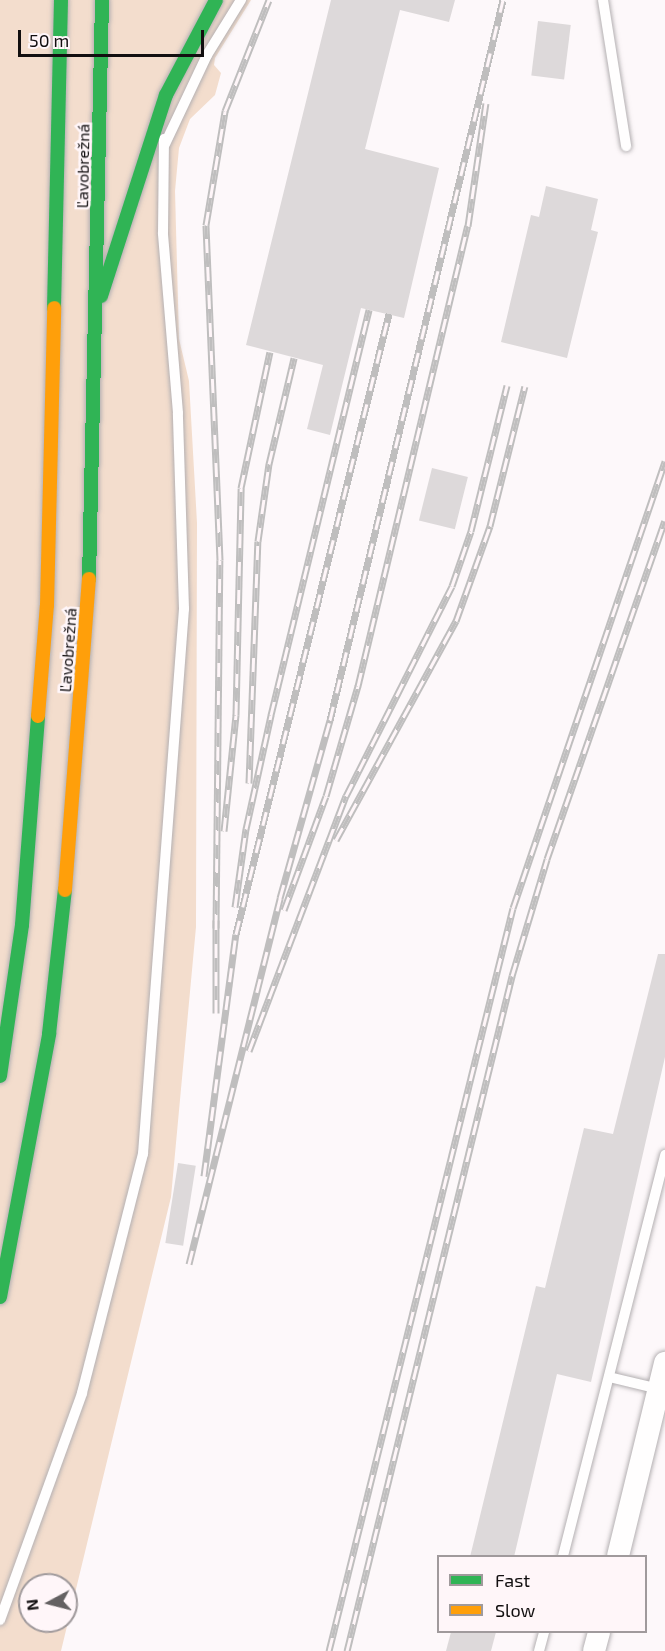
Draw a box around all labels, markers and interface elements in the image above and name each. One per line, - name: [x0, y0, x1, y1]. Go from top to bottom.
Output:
- scale bar: [21, 18, 207, 56]
- text: 50 m: [29, 29, 69, 51]
- street label: Ľavobrežná: [73, 124, 93, 208]
- street label: Ľavobrežná: [55, 607, 81, 693]
- legend: [437, 1555, 647, 1633]
- text: Fast: [495, 1569, 530, 1591]
- north arrow: [18, 1573, 78, 1633]
- text: N: [21, 1598, 42, 1612]
- text: Slow: [495, 1599, 535, 1621]

